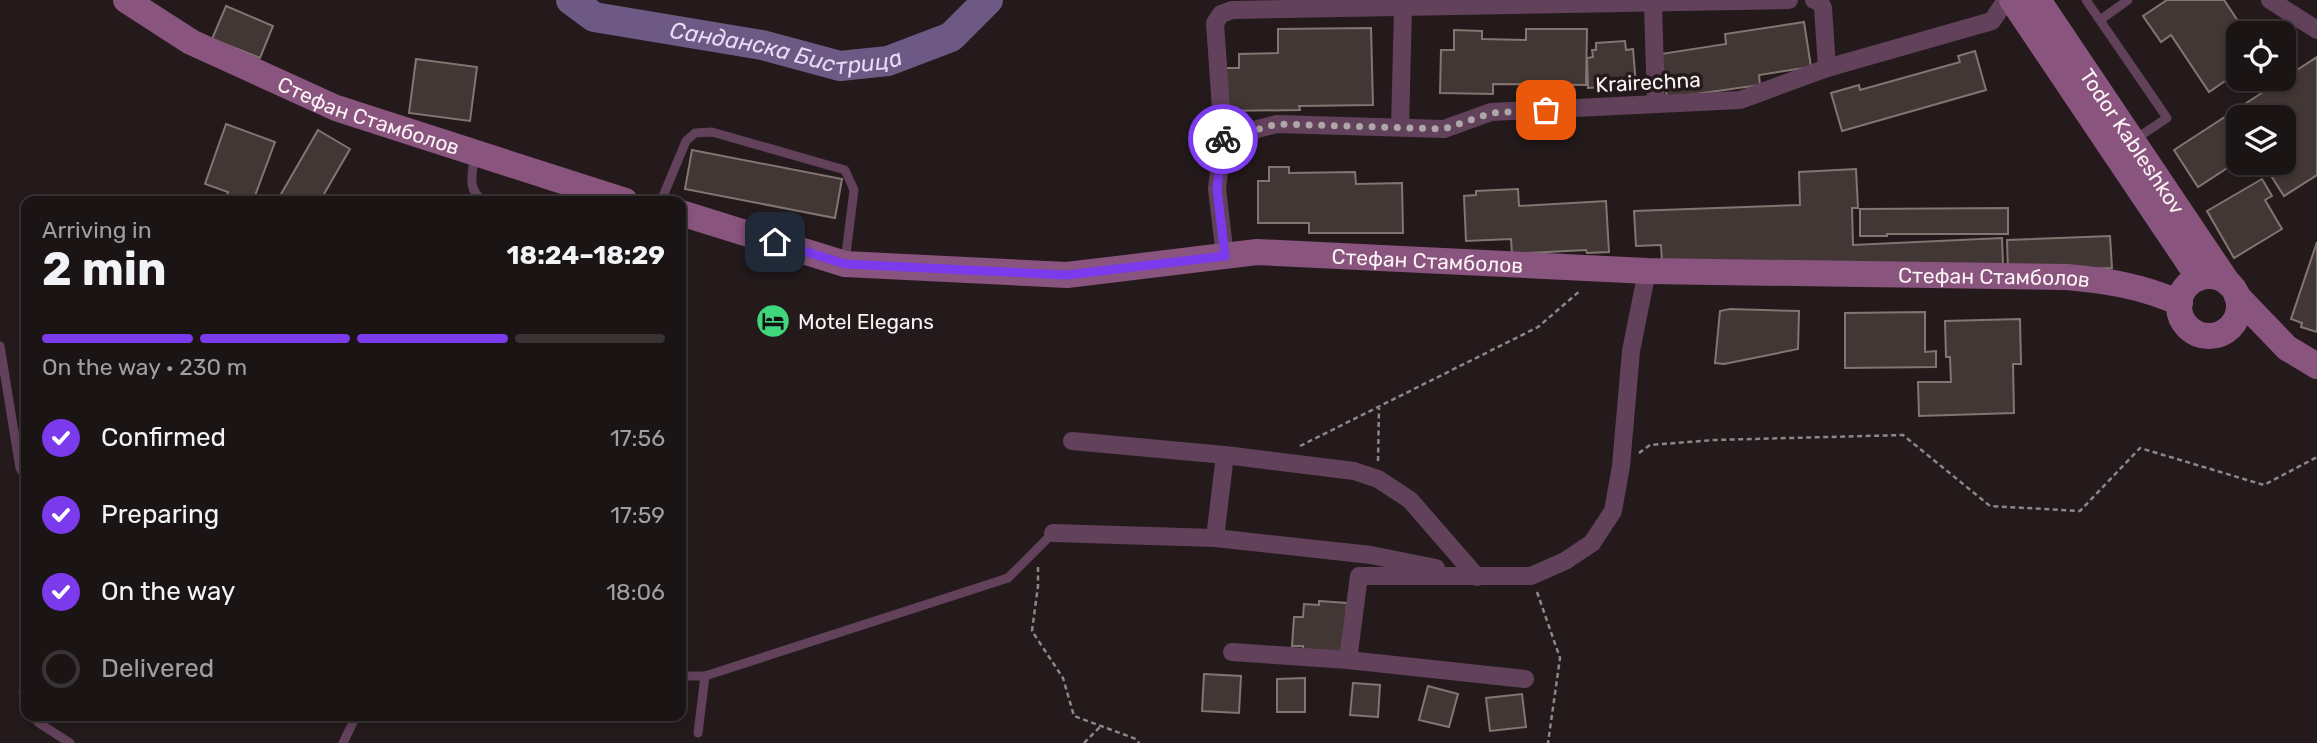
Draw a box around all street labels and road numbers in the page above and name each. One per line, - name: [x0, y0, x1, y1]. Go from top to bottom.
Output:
- street label: Todor Kableshkov: [2075, 64, 2191, 219]
- street label: Krairechna: [1595, 67, 1701, 97]
- street label: Стефан Стамболов: [274, 71, 463, 159]
- street label: Стефан Стамболов: [1331, 243, 1524, 277]
- street label: Стефан Стамболов: [1898, 262, 2091, 292]

